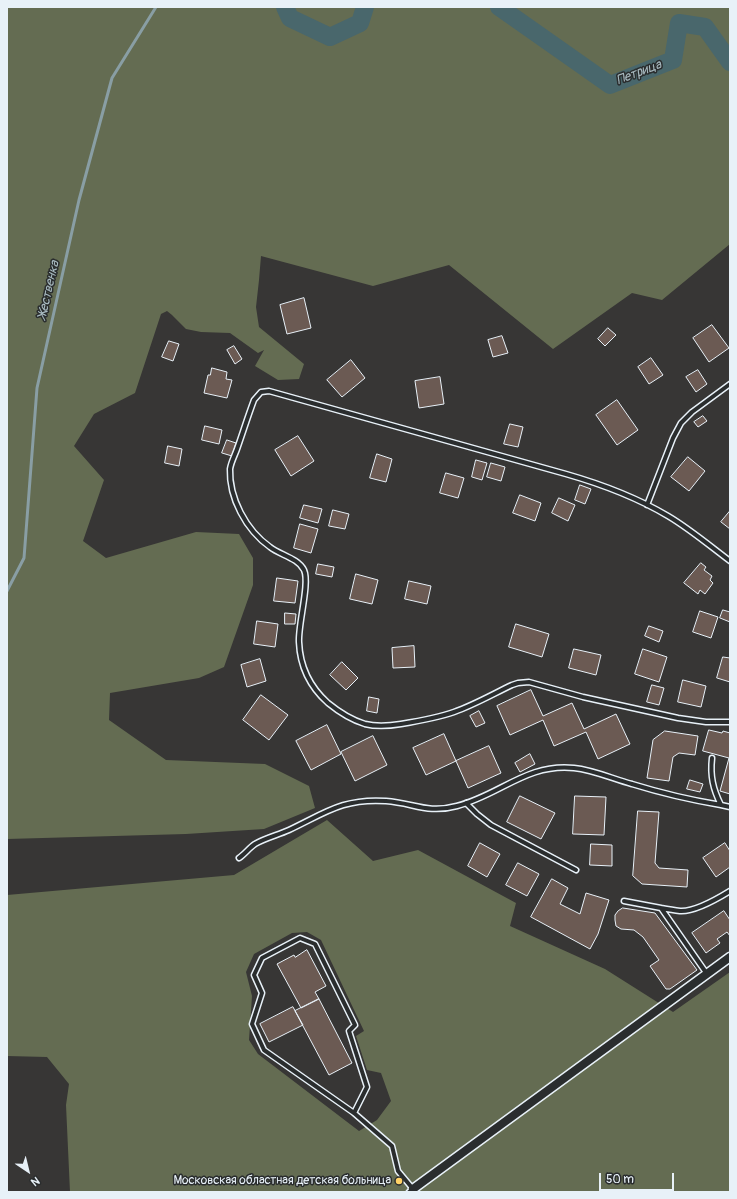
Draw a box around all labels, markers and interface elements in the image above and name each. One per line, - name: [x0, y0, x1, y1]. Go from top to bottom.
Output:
- water label: Петрица: [614, 57, 664, 89]
- water label: Жественка: [35, 259, 63, 321]
- north arrow: [8, 1151, 48, 1191]
- scale bar: [601, 1165, 676, 1191]
- text: 50 m: [606, 1172, 634, 1187]
- text: N: [28, 1174, 42, 1189]
- place label: Московская областная детская больница: [173, 1174, 391, 1188]
- marker: Московская областная детская больница: [394, 1176, 404, 1186]

